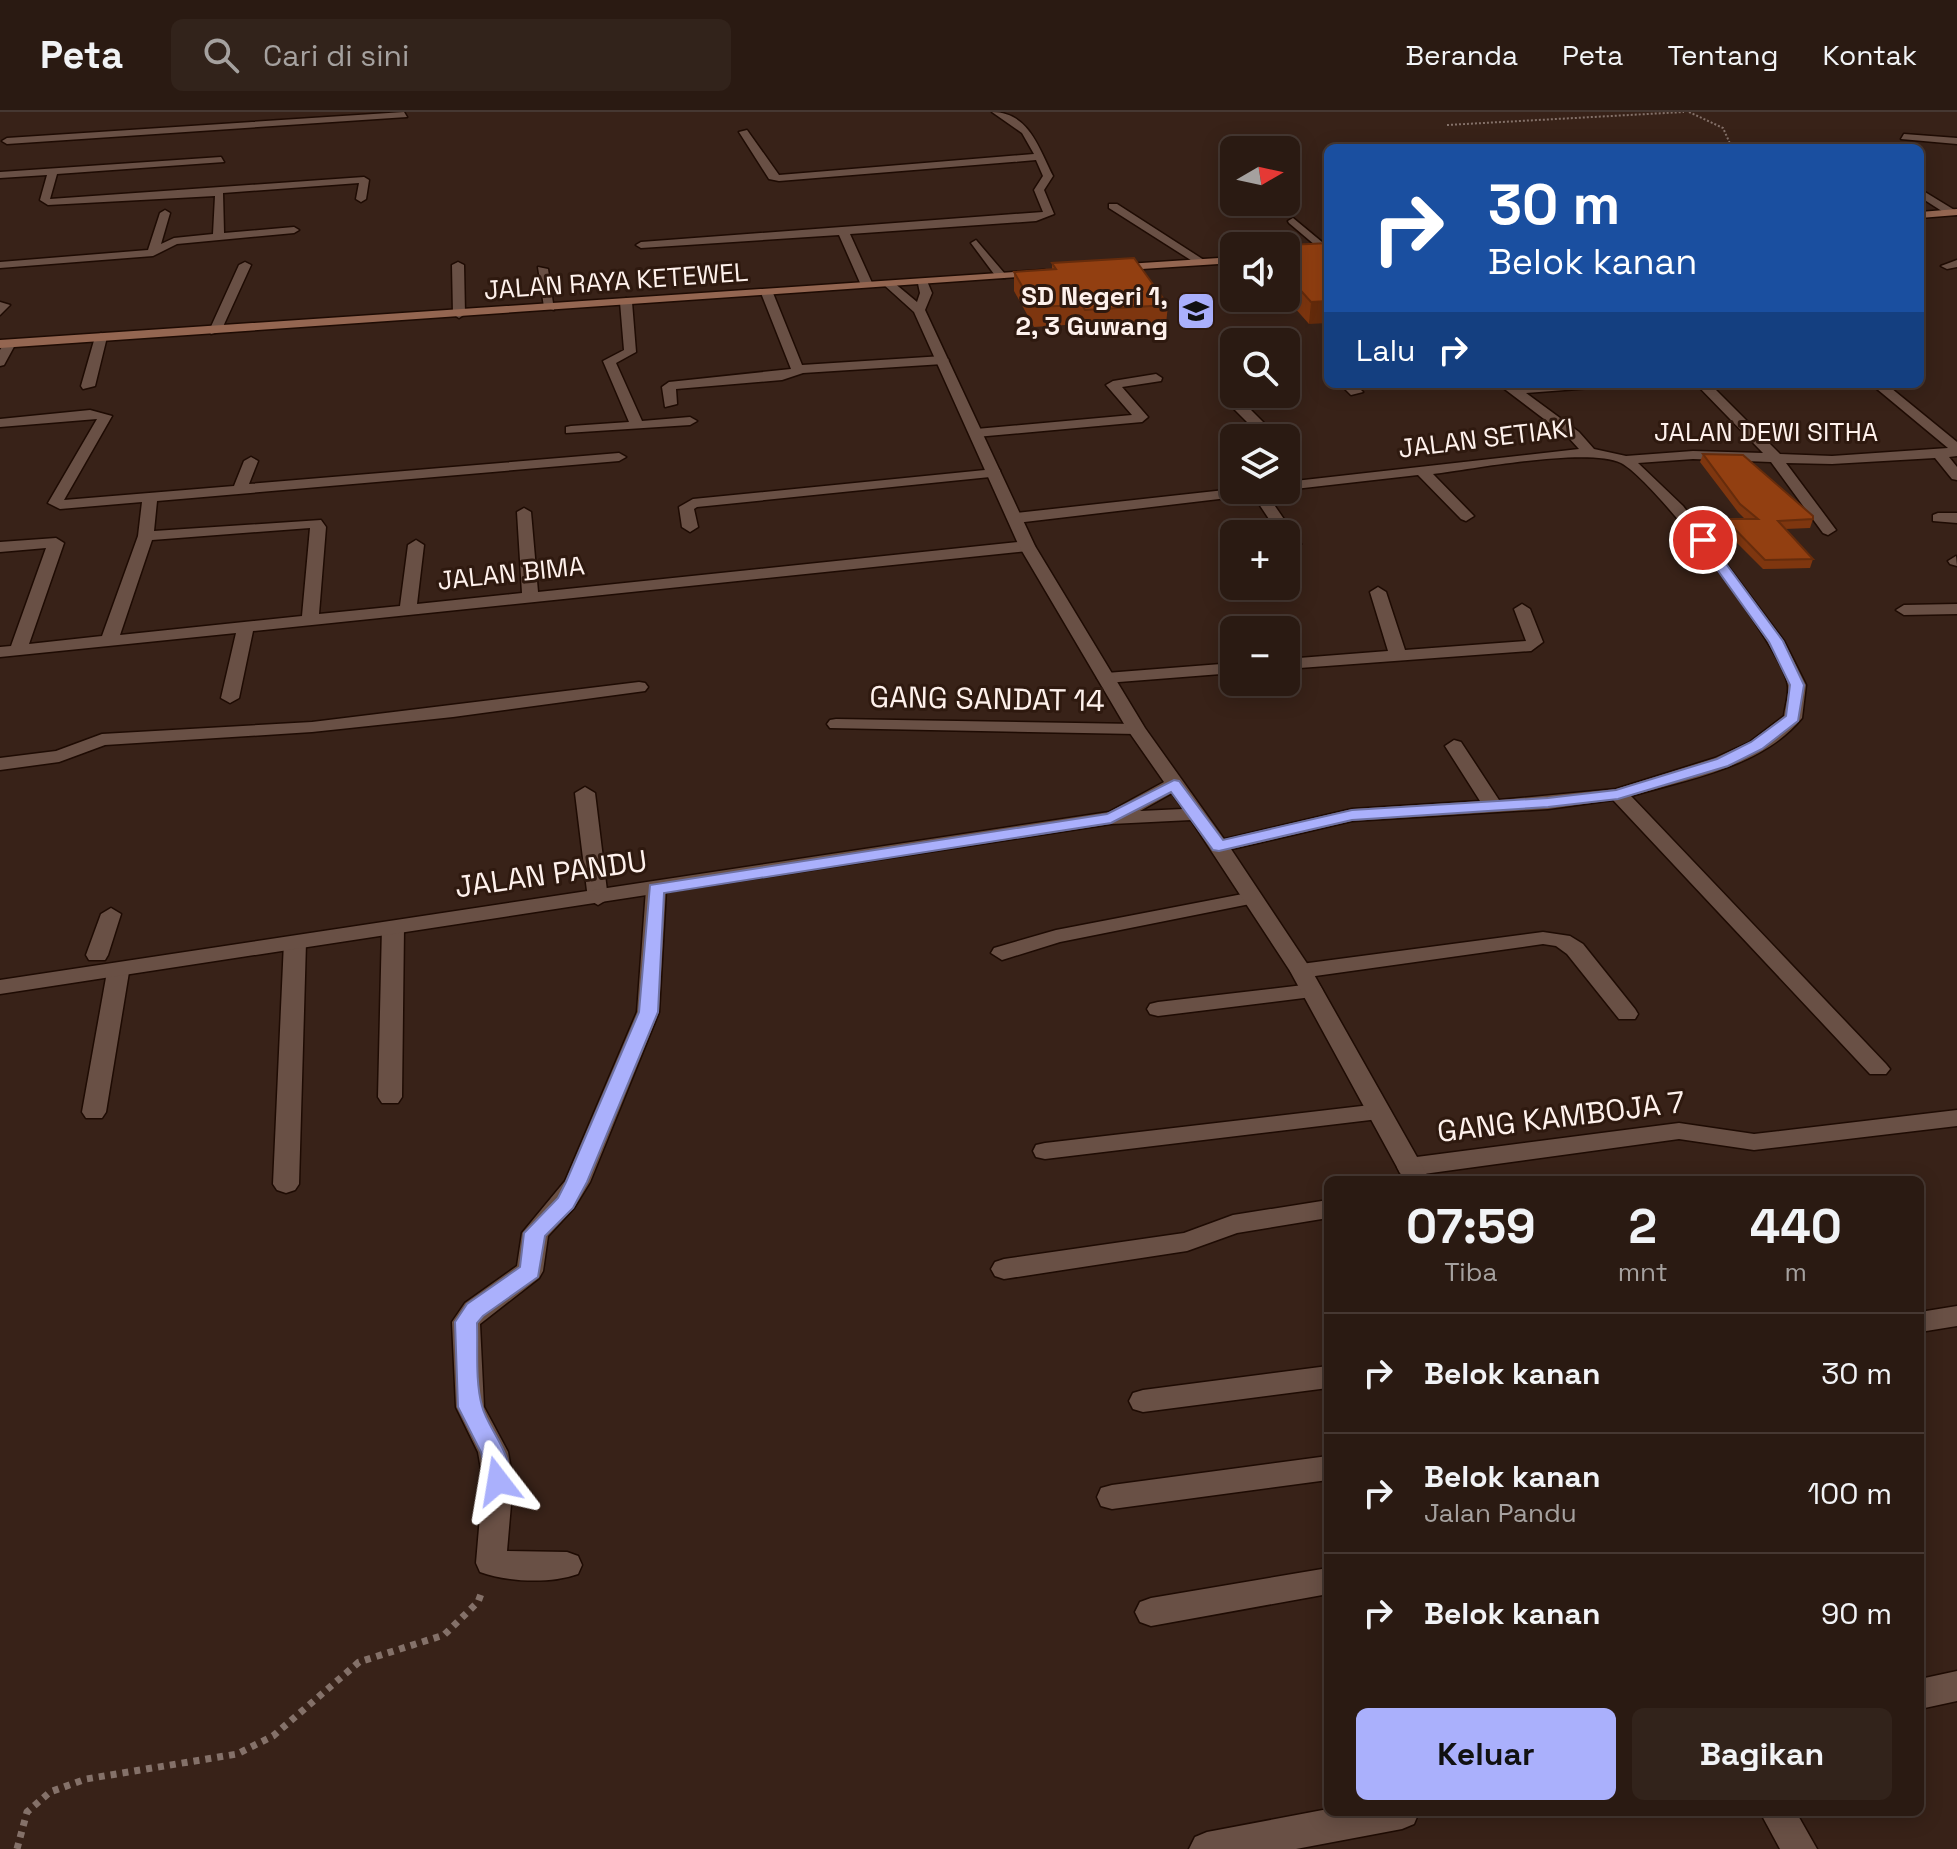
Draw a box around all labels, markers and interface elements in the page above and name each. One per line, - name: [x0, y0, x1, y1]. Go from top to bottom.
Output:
- search box: [171, 19, 731, 91]
- text: Peta: [40, 31, 123, 79]
- icon: search: [199, 33, 243, 77]
- text: Cari di sini: [263, 36, 409, 75]
- text: Beranda: [1406, 37, 1518, 73]
- text: Peta: [1562, 37, 1623, 73]
- text: Tentang: [1667, 37, 1778, 73]
- text: Kontak: [1822, 37, 1917, 73]
- north arrow: [1220, 136, 1300, 216]
- map controls: [1220, 136, 1300, 696]
- text: 30 m: [1488, 169, 1620, 240]
- icon: right: [1356, 176, 1460, 280]
- button: sound: [1220, 232, 1300, 312]
- text: Belok kanan: [1488, 239, 1697, 285]
- street label: JALAN RAYA KETEWEL: [483, 255, 749, 307]
- place label: SD Negeri 1, 2, 3 Guwang: [1015, 279, 1168, 343]
- school or university icon: SD Negeri 1, 2, 3 Guwang: [1175, 290, 1217, 332]
- button: search: [1220, 328, 1300, 408]
- icon: right: [1431, 328, 1475, 372]
- text: Lalu: [1356, 331, 1415, 370]
- street label: JALAN SETIAKI: [1396, 410, 1576, 466]
- street label: JALAN DEWI SITHA: [1654, 415, 1878, 449]
- button: layers: [1220, 424, 1300, 504]
- pin: [1669, 506, 1737, 574]
- icon: arrive: [1681, 518, 1725, 562]
- button: +: [1220, 520, 1300, 600]
- street label: JALAN BIMA: [436, 548, 586, 598]
- button: −: [1220, 616, 1300, 696]
- street label: GANG SANDAT 14: [869, 677, 1105, 720]
- street label: JALAN PANDU: [452, 841, 650, 906]
- street label: GANG KAMBOJA 7: [1435, 1082, 1687, 1151]
- text: 07:59: [1406, 1196, 1536, 1257]
- text: 2: [1628, 1196, 1657, 1257]
- text: 440: [1750, 1196, 1842, 1257]
- text: Tiba: [1444, 1255, 1497, 1289]
- text: mnt: [1618, 1255, 1668, 1289]
- text: m: [1785, 1255, 1807, 1289]
- icon: right: [1356, 1351, 1400, 1395]
- text: Belok kanan: [1424, 1354, 1600, 1393]
- text: 30 m: [1821, 1354, 1892, 1393]
- position arrow: [456, 1439, 540, 1523]
- text: Belok kanan: [1424, 1457, 1600, 1496]
- icon: right: [1356, 1471, 1400, 1515]
- text: 100 m: [1807, 1474, 1892, 1513]
- text: Jalan Pandu: [1424, 1496, 1577, 1530]
- icon: right: [1356, 1591, 1400, 1635]
- text: Belok kanan: [1424, 1594, 1600, 1633]
- text: 90 m: [1821, 1594, 1892, 1633]
- button: Keluar: [1356, 1708, 1616, 1800]
- button: Bagikan: [1632, 1708, 1892, 1800]

